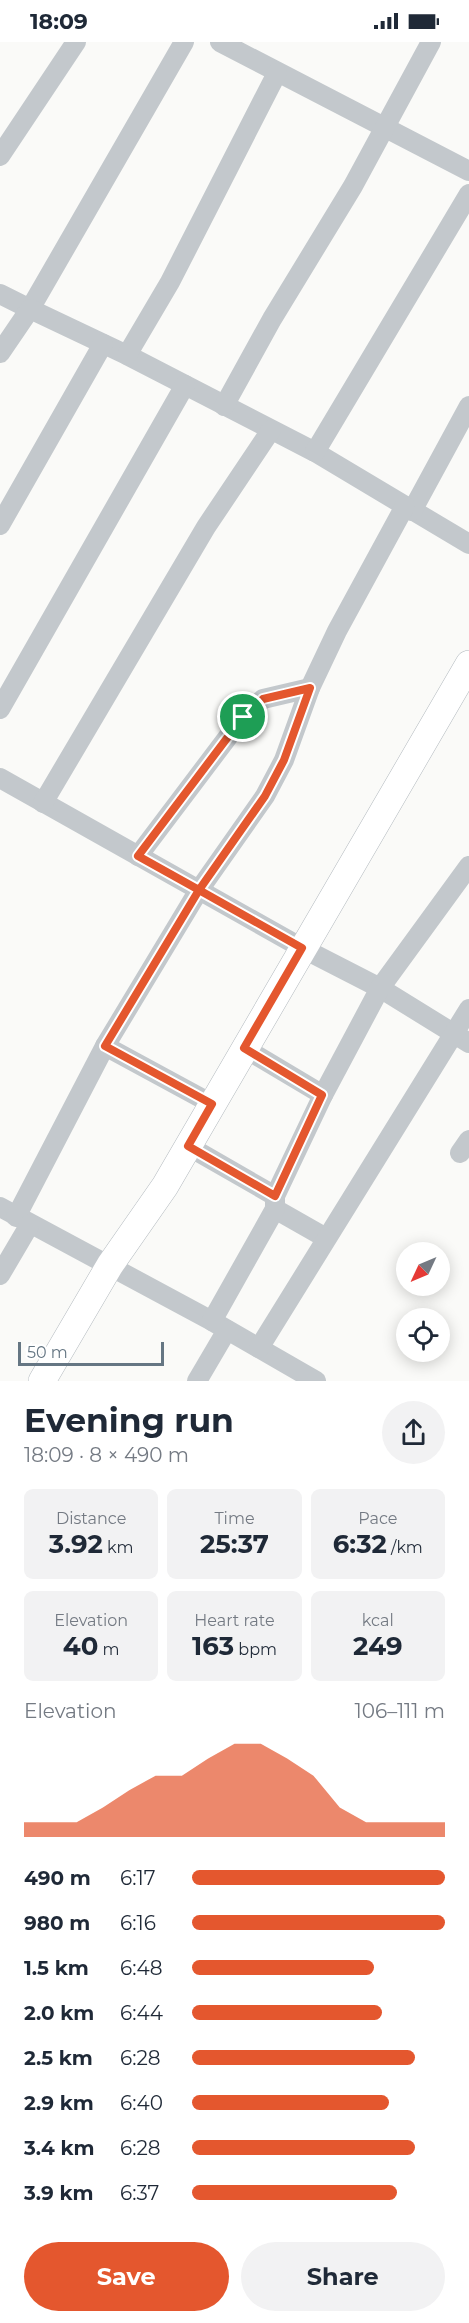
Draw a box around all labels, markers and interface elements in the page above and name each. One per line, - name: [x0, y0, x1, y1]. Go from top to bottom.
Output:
- text: 18:09: [30, 8, 88, 35]
- pin: [217, 691, 268, 742]
- icon: arrive: [226, 700, 259, 733]
- north arrow: [396, 1242, 450, 1296]
- map controls: [396, 1242, 450, 1362]
- button: locate: [396, 1308, 450, 1362]
- scale bar: [18, 1339, 164, 1366]
- text: 50 m: [27, 1343, 68, 1362]
- text: Evening run: [24, 1400, 234, 1440]
- button: share: [382, 1401, 445, 1464]
- text: 18:09 · 8 × 490 m: [24, 1443, 189, 1467]
- text: Distance: [56, 1509, 126, 1528]
- text: Time: [214, 1509, 255, 1528]
- text: Pace: [358, 1509, 397, 1528]
- text: 3.92: [49, 1528, 103, 1560]
- text: 25:37: [200, 1528, 269, 1560]
- text: 6:32: [333, 1528, 387, 1560]
- text: km: [103, 1538, 133, 1557]
- text: /km: [387, 1538, 423, 1557]
- text: Elevation: [54, 1611, 128, 1630]
- text: Heart rate: [194, 1611, 275, 1630]
- text: kcal: [362, 1611, 394, 1630]
- text: 40: [63, 1630, 98, 1662]
- text: 163: [192, 1630, 234, 1662]
- text: 249: [353, 1630, 403, 1662]
- text: m: [98, 1640, 120, 1659]
- text: bpm: [234, 1640, 277, 1659]
- text: Elevation: [24, 1699, 116, 1723]
- text: 106–111 m: [354, 1699, 445, 1723]
- text: 490 m: [24, 1866, 91, 1890]
- text: 6:17: [120, 1866, 155, 1890]
- text: 980 m: [24, 1911, 90, 1935]
- text: 6:16: [120, 1911, 156, 1935]
- text: 1.5 km: [24, 1956, 89, 1980]
- text: 6:48: [120, 1956, 163, 1980]
- text: 2.0 km: [24, 2001, 94, 2025]
- text: 6:44: [120, 2001, 163, 2025]
- text: 2.5 km: [24, 2046, 93, 2070]
- text: 6:28: [120, 2046, 161, 2070]
- text: 2.9 km: [24, 2091, 94, 2115]
- text: 6:40: [120, 2091, 163, 2115]
- text: 3.4 km: [24, 2136, 95, 2160]
- text: 6:28: [120, 2136, 161, 2160]
- text: 3.9 km: [24, 2181, 94, 2205]
- text: 6:37: [120, 2181, 159, 2205]
- button: Save: [24, 2242, 229, 2311]
- button: Share: [241, 2242, 445, 2311]

